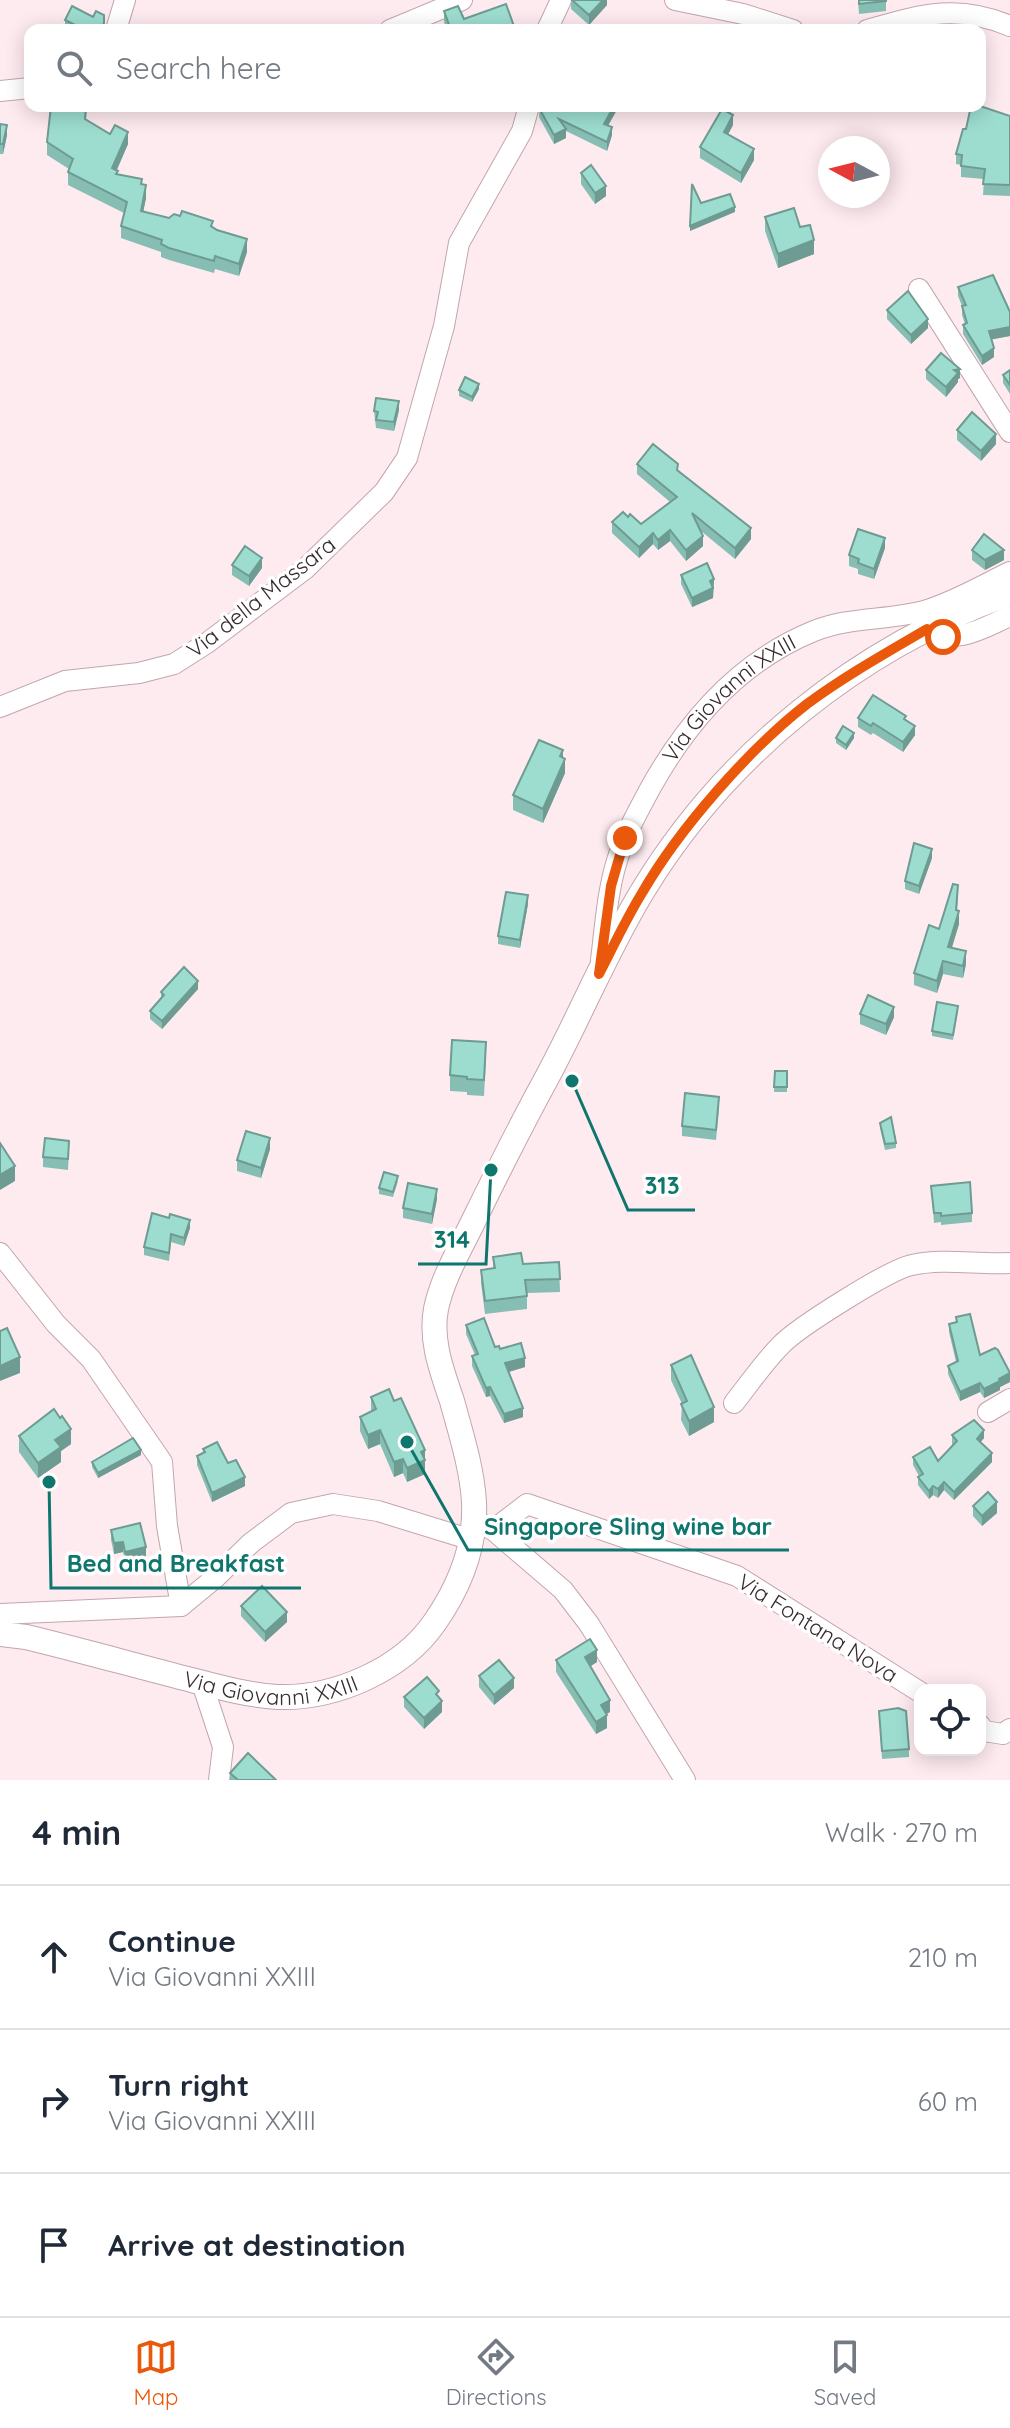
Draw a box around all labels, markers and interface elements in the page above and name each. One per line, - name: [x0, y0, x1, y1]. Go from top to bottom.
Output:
- search box: [24, 24, 986, 112]
- icon: search: [52, 46, 96, 90]
- text: Search here: [116, 49, 282, 87]
- north arrow: [818, 136, 890, 208]
- street label: Via della Massara: [181, 530, 341, 664]
- route start: [925, 619, 961, 655]
- street label: Via Giovanni XXIII: [656, 628, 800, 767]
- route end: [607, 820, 643, 856]
- callout: 313: [628, 1162, 695, 1210]
- text: 313: [644, 1170, 680, 1200]
- callout: 314: [418, 1216, 486, 1264]
- text: 314: [434, 1224, 470, 1254]
- callout: Singapore Sling wine bar: [468, 1502, 789, 1550]
- text: Singapore Sling wine bar: [484, 1511, 772, 1541]
- callout: Bed and Breakfast: [51, 1540, 301, 1588]
- text: Bed and Breakfast: [67, 1548, 285, 1578]
- street label: Via Fontana Nova: [733, 1567, 903, 1689]
- street label: Via Giovanni XXIII: [181, 1665, 362, 1711]
- map controls: [914, 1684, 986, 1756]
- button: locate: [914, 1684, 986, 1756]
- text: 4 min: [32, 1811, 121, 1854]
- text: Walk · 270 m: [825, 1816, 978, 1849]
- text: Continue: [108, 1922, 236, 1960]
- icon: ahead: [32, 1935, 76, 1979]
- text: 210 m: [908, 1941, 978, 1974]
- text: Via Giovanni XXIII: [108, 1960, 316, 1993]
- text: Turn right: [108, 2066, 249, 2104]
- icon: right: [32, 2079, 76, 2123]
- text: 60 m: [918, 2085, 978, 2118]
- text: Via Giovanni XXIII: [108, 2104, 316, 2137]
- icon: arrive: [32, 2223, 76, 2267]
- text: Arrive at destination: [108, 2226, 406, 2264]
- tab: Map: [134, 2335, 178, 2411]
- tab: Directions: [446, 2335, 546, 2411]
- tab: Saved: [814, 2335, 876, 2411]

